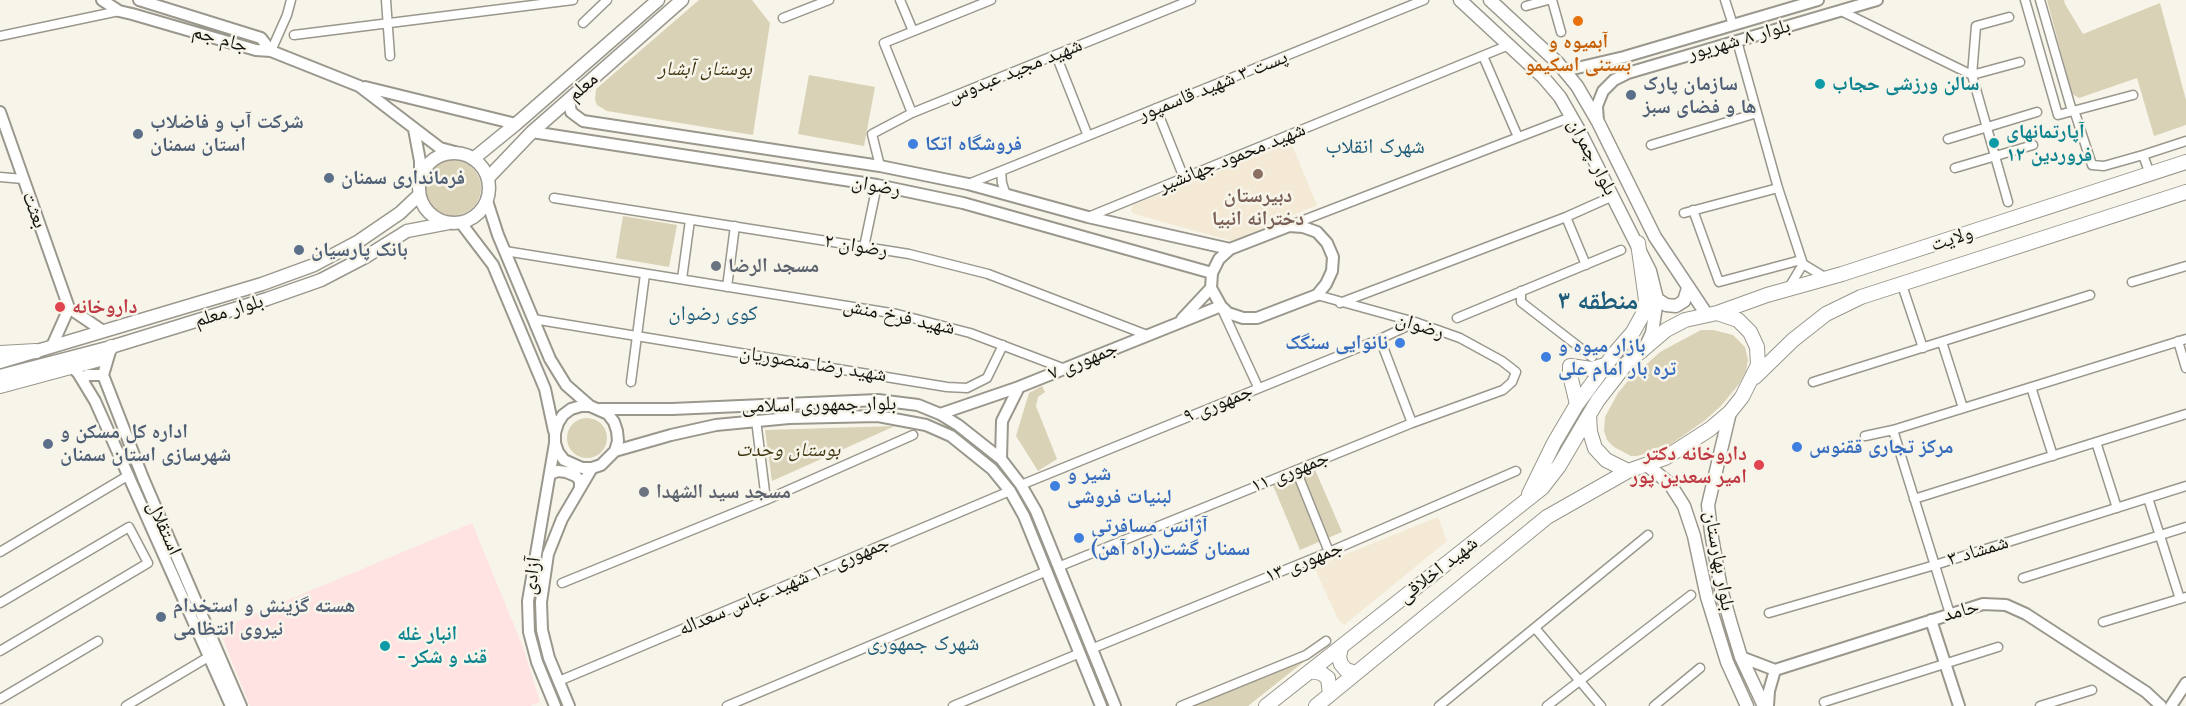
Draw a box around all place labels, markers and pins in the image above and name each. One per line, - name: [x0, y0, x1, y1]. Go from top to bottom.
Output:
- marker: آبمیوه و بستنی اسکیمو: [1571, 14, 1585, 28]
- place label: آبمیوه و بستنی اسکیمو: [1525, 30, 1631, 77]
- place label: سازمان پارک ها و فضای سبز: [1643, 72, 1757, 119]
- place label: سالن ورزشی حجاب: [1832, 72, 1980, 96]
- marker: سالن ورزشی حجاب: [1813, 77, 1827, 91]
- marker: سازمان پارک ها و فضای سبز: [1624, 88, 1638, 102]
- place label: شرکت آب و فاضلاب استان سمنان: [150, 110, 304, 157]
- place label: آپارتمانهای ۱۲ فروردین: [2006, 120, 2092, 167]
- marker: شرکت آب و فاضلاب استان سمنان: [131, 127, 145, 141]
- place label: فروشگاه اتکا: [925, 132, 1022, 156]
- marker: آپارتمانهای ۱۲ فروردین: [1987, 136, 2001, 150]
- marker: فروشگاه اتکا: [906, 137, 920, 151]
- place label: فرمانداری سمنان: [341, 166, 465, 190]
- marker: دبیرستان دخترانه انبیا: [1251, 167, 1265, 181]
- marker: فرمانداری سمنان: [322, 171, 336, 185]
- place label: دبیرستان دخترانه انبیا: [1212, 184, 1304, 231]
- place label: بانک پارسیان: [311, 238, 408, 262]
- marker: بانک پارسیان: [292, 243, 306, 257]
- place label: مسجد الرضا: [728, 254, 819, 278]
- marker: مسجد الرضا: [709, 259, 723, 273]
- place label: داروخانه: [72, 295, 137, 319]
- marker: داروخانه: [53, 300, 67, 314]
- place label: نانوایی سنگک: [1285, 331, 1388, 355]
- place label: بازار میوه و تره بار امام علی: [1558, 334, 1676, 381]
- marker: نانوایی سنگک: [1393, 336, 1407, 350]
- marker: بازار میوه و تره بار امام علی: [1539, 350, 1553, 364]
- place label: اداره کل مسکن و شهرسازی استان سمنان: [60, 420, 231, 467]
- place label: مرکز تجاری ققنوس: [1809, 435, 1953, 459]
- marker: اداره کل مسکن و شهرسازی استان سمنان: [41, 437, 55, 451]
- marker: مرکز تجاری ققنوس: [1790, 440, 1804, 454]
- place label: داروخانه دکتر امیر سعدین پور: [1630, 442, 1747, 489]
- marker: داروخانه دکتر امیر سعدین پور: [1752, 458, 1766, 472]
- place label: شیر و لبنیات فروشی: [1067, 462, 1172, 509]
- marker: شیر و لبنیات فروشی: [1048, 479, 1062, 493]
- place label: مسجد سید الشهدا: [656, 480, 791, 504]
- marker: مسجد سید الشهدا: [637, 485, 651, 499]
- place label: آژانس مسافرتی سمنان گشت(راه آهن): [1091, 514, 1250, 561]
- marker: آژانس مسافرتی سمنان گشت(راه آهن): [1072, 531, 1086, 545]
- place label: هسته گزینش و استخدام نیروی انتظامی: [173, 594, 355, 641]
- marker: هسته گزینش و استخدام نیروی انتظامی: [154, 610, 168, 624]
- place label: انبار غله - قند و شکر: [397, 622, 487, 669]
- marker: انبار غله - قند و شکر: [378, 639, 392, 653]

